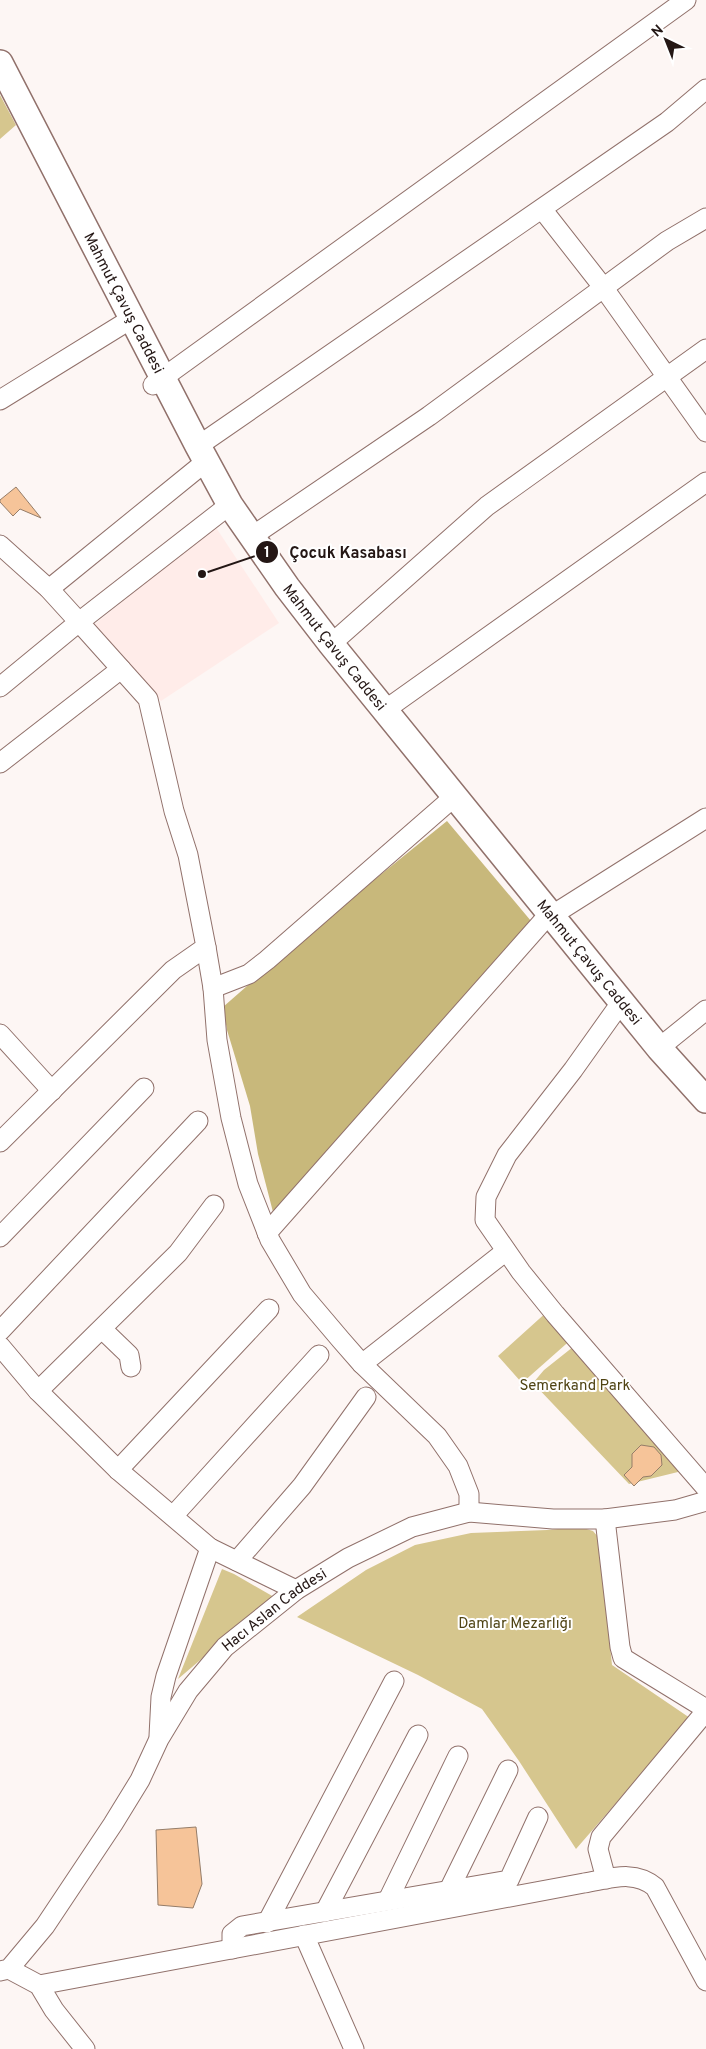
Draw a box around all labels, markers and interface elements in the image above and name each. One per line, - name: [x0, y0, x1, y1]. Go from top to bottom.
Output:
- north arrow: [641, 15, 691, 65]
- text: N: [649, 22, 668, 41]
- street label: Mahmut Çavuş Caddesi: [78, 230, 167, 377]
- callout: Çocuk Kasabası: [255, 537, 417, 568]
- text: 1: [264, 544, 270, 563]
- text: Çocuk Kasabası: [289, 544, 407, 564]
- street label: Mahmut Çavuş Caddesi: [277, 581, 390, 715]
- street label: Mahmut Çavuş Caddesi: [532, 896, 645, 1030]
- park label: Semerkand Park: [519, 1377, 631, 1396]
- street label: Hacı Aslan Caddesi: [219, 1565, 331, 1657]
- park label: Damlar Mezarlığı: [458, 1615, 572, 1634]

